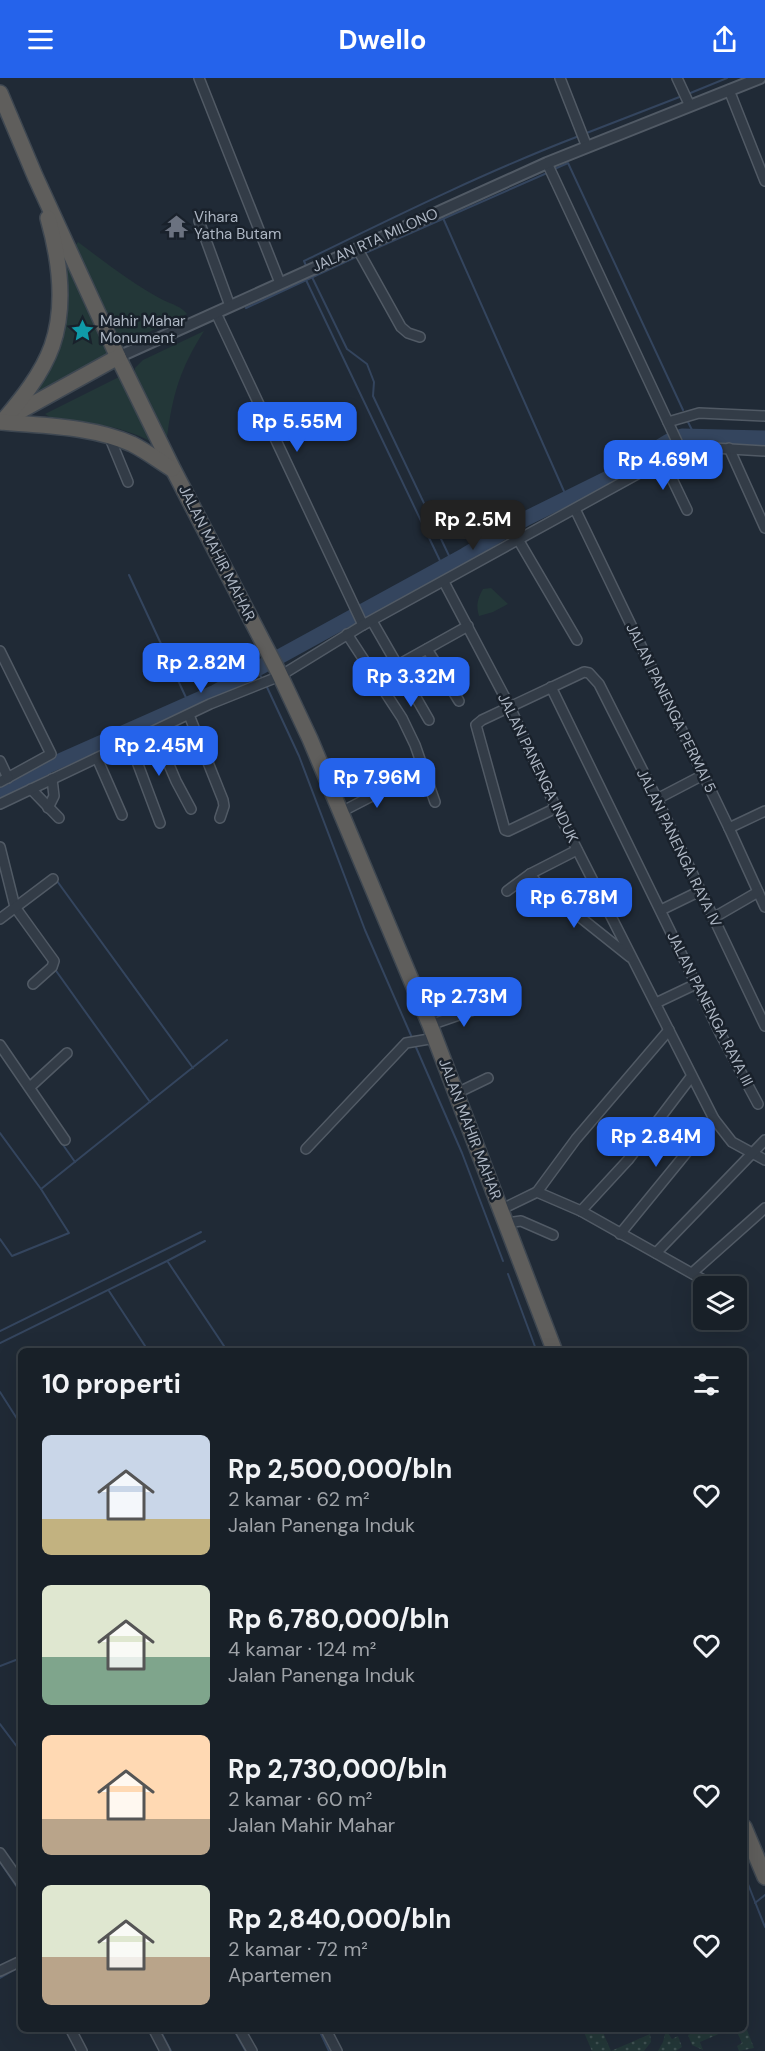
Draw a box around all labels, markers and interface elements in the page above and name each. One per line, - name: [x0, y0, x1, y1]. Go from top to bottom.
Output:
- text: Dwello: [339, 22, 426, 57]
- icon: menu: [24, 23, 57, 56]
- icon: share: [708, 23, 741, 56]
- street label: JALAN RTA MILONO: [309, 203, 441, 277]
- place label: Vihara Yatha Butam: [194, 207, 281, 244]
- temple icon: Vihara Yatha Butam: [163, 213, 189, 239]
- place label: Mahir Mahar Monument: [100, 311, 186, 348]
- place icon: Mahir Mahar Monument: [69, 317, 95, 343]
- pin: Rp 5.55M: [235, 402, 359, 453]
- text: Rp 5.55M: [252, 408, 342, 434]
- pin: Rp 4.69M: [601, 440, 725, 491]
- text: Rp 4.69M: [618, 446, 708, 472]
- street label: JALAN MAHIR MAHAR: [174, 482, 260, 624]
- pin: Rp 2.5M: [418, 500, 528, 551]
- text: Rp 2.5M: [434, 506, 512, 532]
- street label: JALAN PANENGA PERMAI 5: [621, 620, 721, 796]
- pin: Rp 2.82M: [139, 643, 263, 694]
- text: Rp 2.82M: [157, 649, 245, 675]
- pin: Rp 3.32M: [349, 657, 473, 708]
- text: Rp 3.32M: [367, 663, 455, 689]
- street label: JALAN PANENGA INDUK: [493, 690, 583, 846]
- pin: Rp 2.45M: [97, 726, 221, 777]
- text: Rp 2.45M: [114, 732, 204, 758]
- pin: Rp 7.96M: [315, 758, 439, 809]
- text: Rp 7.96M: [333, 764, 421, 790]
- street label: JALAN PANENGA RAYA IV: [632, 765, 726, 931]
- pin: Rp 6.78M: [512, 878, 636, 929]
- text: Rp 6.78M: [530, 884, 618, 910]
- street label: JALAN PANENGA RAYA III: [662, 928, 758, 1090]
- pin: Rp 2.73M: [402, 977, 526, 1028]
- text: Rp 2.73M: [421, 983, 507, 1009]
- street label: JALAN MAHIR MAHAR: [434, 1055, 506, 1203]
- pin: Rp 2.84M: [594, 1117, 718, 1168]
- text: Rp 2.84M: [611, 1123, 701, 1149]
- map controls: [693, 1276, 747, 1330]
- button: layers: [693, 1276, 747, 1330]
- text: 10 properti: [42, 1367, 181, 1401]
- icon: filters: [690, 1368, 723, 1401]
- text: Rp 2,500,000/bln: [228, 1452, 452, 1486]
- icon: home: [90, 1459, 162, 1531]
- icon: heart: [690, 1479, 723, 1512]
- text: 2 kamar · 62 m²: [228, 1486, 370, 1512]
- text: Jalan Panenga Induk: [228, 1512, 415, 1538]
- text: Rp 6,780,000/bln: [228, 1602, 450, 1636]
- icon: home: [90, 1609, 162, 1681]
- icon: heart: [690, 1629, 723, 1662]
- text: 4 kamar · 124 m²: [228, 1636, 376, 1662]
- text: Jalan Panenga Induk: [228, 1662, 415, 1688]
- text: Rp 2,730,000/bln: [228, 1752, 447, 1786]
- icon: home: [90, 1759, 162, 1831]
- icon: heart: [690, 1779, 723, 1812]
- text: 2 kamar · 60 m²: [228, 1786, 372, 1812]
- text: Jalan Mahir Mahar: [228, 1812, 395, 1838]
- text: Rp 2,840,000/bln: [228, 1902, 451, 1936]
- icon: home: [90, 1909, 162, 1981]
- icon: heart: [690, 1929, 723, 1962]
- text: 2 kamar · 72 m²: [228, 1936, 368, 1962]
- text: Apartemen: [228, 1962, 332, 1988]

